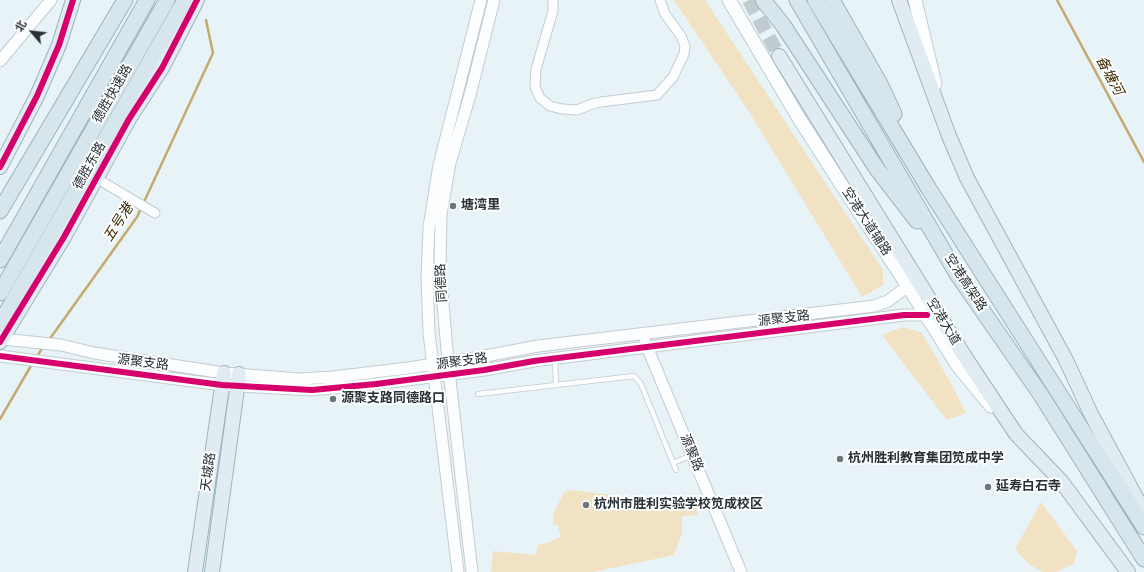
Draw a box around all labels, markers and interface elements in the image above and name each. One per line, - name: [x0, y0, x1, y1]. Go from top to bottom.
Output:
- north arrow: [12, 12, 52, 52]
- text: 北: [13, 18, 29, 34]
- water label: 备塘河: [1092, 54, 1126, 98]
- street label: 德胜快速路: [90, 62, 136, 126]
- street label: 德胜东路: [71, 139, 109, 193]
- street label: 空港大道辅路: [838, 185, 894, 259]
- place label: 塘湾里: [461, 198, 500, 214]
- water label: 五号港: [101, 201, 137, 245]
- marker: 塘湾里: [448, 201, 458, 211]
- street label: 空港高架路: [941, 251, 989, 315]
- street label: 同德路: [433, 263, 451, 303]
- street label: 空港大道: [923, 296, 963, 348]
- street label: 源聚支路: [757, 308, 811, 330]
- street label: 源聚支路: [435, 351, 489, 373]
- street label: 源聚支路: [116, 352, 170, 374]
- place label: 源聚支路同德路口: [341, 391, 445, 407]
- marker: 源聚支路同德路口: [328, 394, 338, 404]
- street label: 源聚路: [676, 432, 706, 474]
- place label: 杭州胜利教育集团笕成中学: [848, 451, 1004, 467]
- street label: 天城路: [199, 452, 219, 492]
- marker: 杭州胜利教育集团笕成中学: [835, 454, 845, 464]
- place label: 延寿白石寺: [996, 479, 1061, 495]
- marker: 延寿白石寺: [983, 482, 993, 492]
- place label: 杭州市胜利实验学校笕成校区: [594, 497, 763, 513]
- marker: 杭州市胜利实验学校笕成校区: [581, 500, 591, 510]

